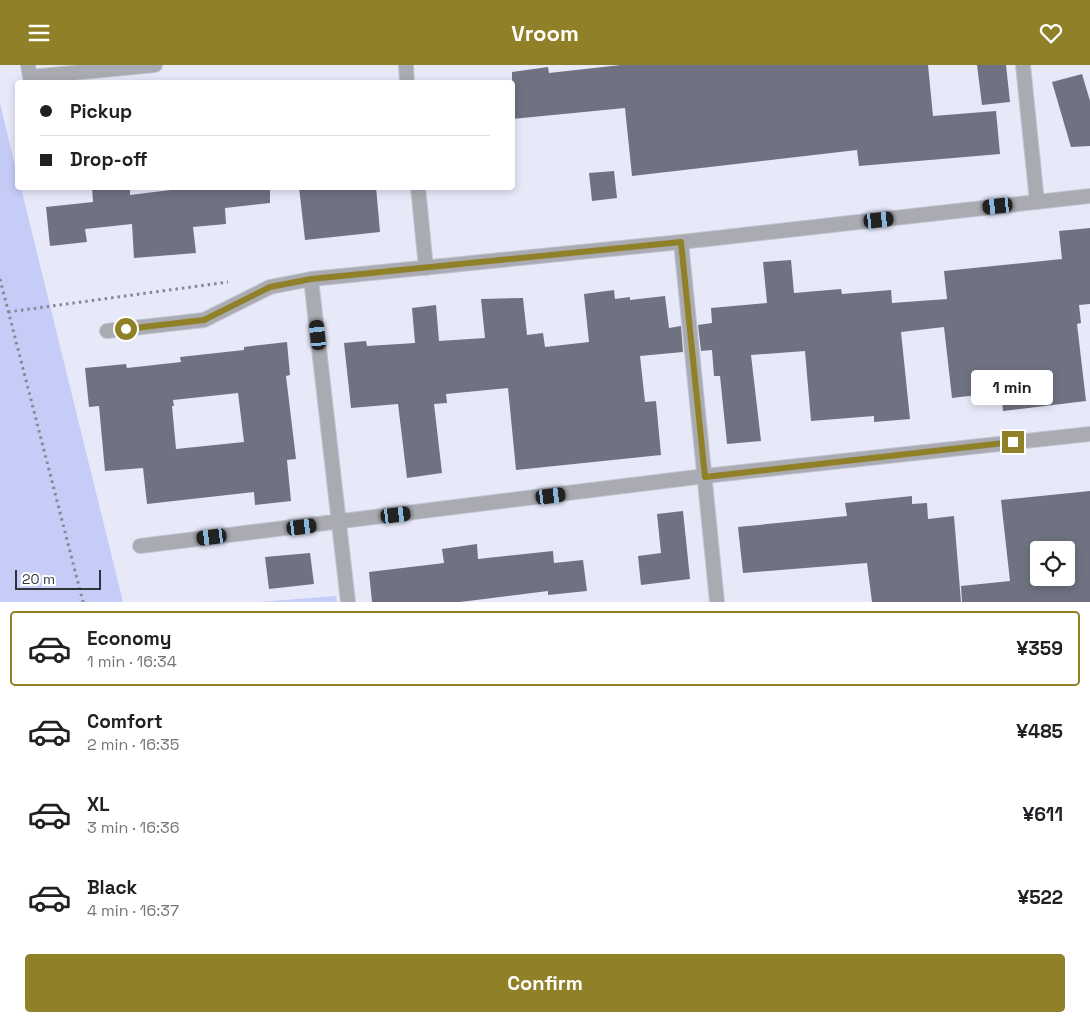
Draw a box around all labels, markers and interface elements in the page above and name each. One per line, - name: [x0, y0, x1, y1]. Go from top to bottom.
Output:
- icon: menu: [25, 19, 53, 47]
- text: Vroom: [511, 19, 579, 47]
- icon: heart: [1037, 19, 1065, 47]
- text: Pickup: [70, 99, 132, 124]
- text: Drop-off: [70, 147, 148, 172]
- car: [982, 197, 1013, 215]
- car: [863, 211, 894, 229]
- route start: [115, 318, 137, 340]
- car: [308, 319, 327, 351]
- callout: 1 min: [972, 369, 1054, 405]
- text: 1 min: [992, 377, 1032, 398]
- route end: [1002, 431, 1024, 453]
- car: [535, 487, 566, 505]
- car: [380, 506, 411, 524]
- car: [286, 518, 317, 536]
- car: [196, 528, 227, 546]
- map controls: [1030, 541, 1075, 586]
- button: locate: [1030, 541, 1075, 586]
- scale bar: [15, 567, 101, 590]
- text: 20 m: [22, 570, 55, 588]
- icon: car: [27, 626, 72, 671]
- text: Economy: [87, 626, 171, 651]
- text: ¥359: [1017, 636, 1063, 661]
- text: 1 min · 16:34: [87, 651, 177, 672]
- icon: car: [27, 709, 72, 754]
- text: Comfort: [87, 709, 163, 734]
- text: ¥485: [1016, 719, 1063, 744]
- text: 2 min · 16:35: [87, 734, 179, 755]
- icon: car: [27, 792, 72, 837]
- text: XL: [87, 792, 110, 817]
- text: ¥611: [1022, 802, 1063, 827]
- text: 3 min · 16:36: [87, 817, 179, 838]
- icon: car: [27, 875, 72, 920]
- text: Black: [87, 875, 137, 900]
- text: ¥522: [1017, 885, 1063, 910]
- text: 4 min · 16:37: [87, 900, 179, 921]
- button: Confirm: [25, 954, 1065, 1012]

